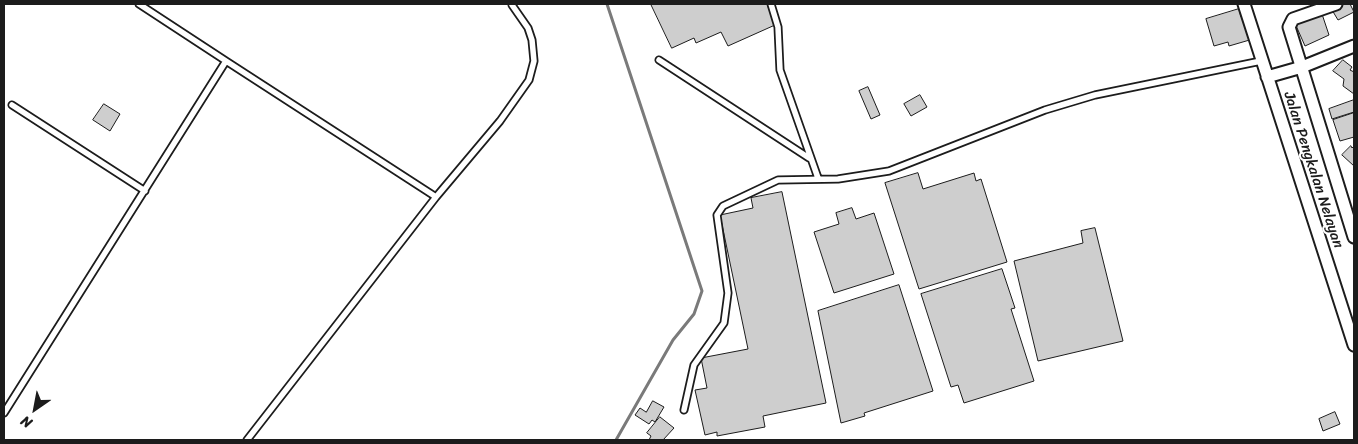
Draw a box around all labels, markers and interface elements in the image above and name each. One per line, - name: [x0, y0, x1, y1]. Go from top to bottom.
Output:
- street label: Jalan Pengkalan Nelayan: [1279, 89, 1347, 251]
- north arrow: [10, 384, 60, 434]
- text: N: [16, 409, 37, 435]

